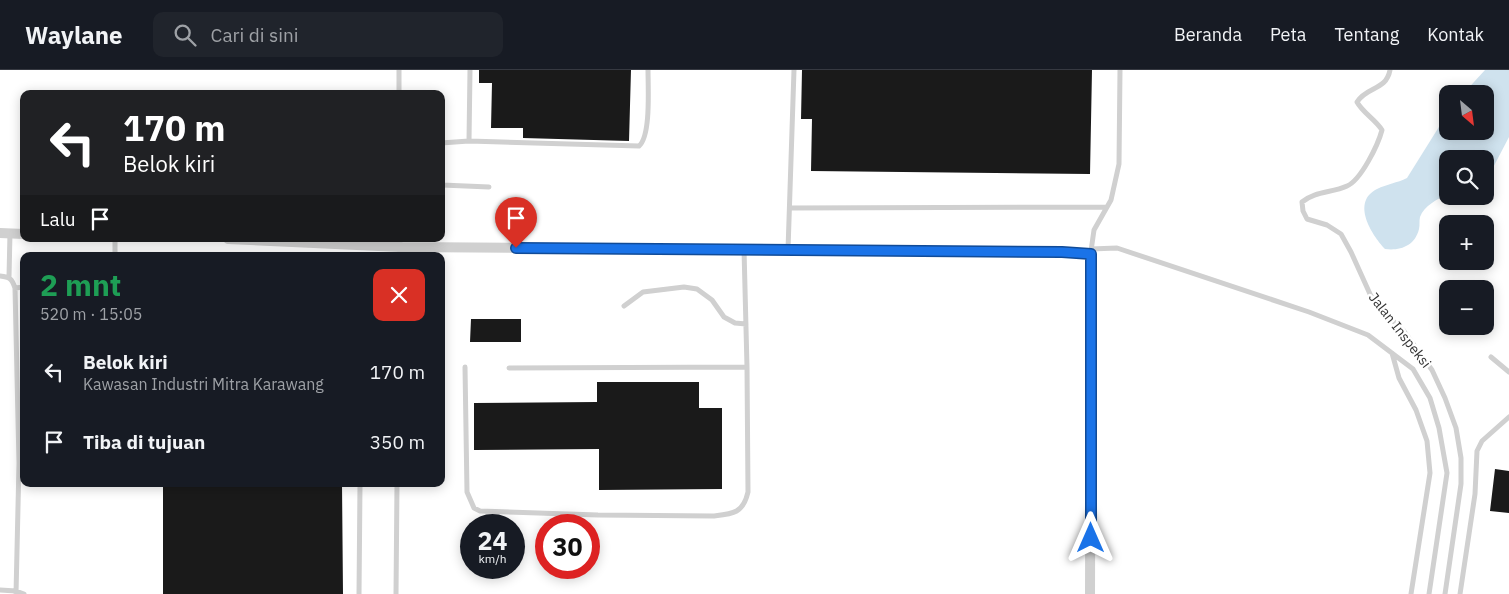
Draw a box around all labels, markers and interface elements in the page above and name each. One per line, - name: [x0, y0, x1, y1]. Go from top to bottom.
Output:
- search box: [153, 12, 503, 57]
- text: Waylane: [25, 19, 123, 51]
- icon: search: [171, 21, 199, 49]
- text: Cari di sini: [211, 23, 299, 47]
- text: Beranda: [1174, 23, 1242, 46]
- text: Peta: [1270, 23, 1306, 46]
- text: Tentang: [1334, 23, 1399, 46]
- text: Kontak: [1427, 23, 1484, 46]
- north arrow: [1439, 85, 1494, 140]
- map controls: [1439, 85, 1494, 335]
- text: 170 m: [123, 105, 226, 151]
- icon: left: [40, 110, 105, 175]
- text: Belok kiri: [123, 149, 215, 178]
- button: search: [1439, 150, 1494, 205]
- pin: [495, 197, 537, 248]
- icon: arrive: [502, 204, 530, 232]
- icon: arrive: [86, 205, 114, 233]
- text: Lalu: [40, 207, 76, 231]
- button: +: [1439, 215, 1494, 270]
- text: 2 mnt: [40, 265, 121, 304]
- button: close: [373, 269, 425, 321]
- button: −: [1439, 280, 1494, 335]
- street label: Jalan Inspeksi: [1365, 289, 1435, 371]
- text: 520 m · 15:05: [40, 304, 142, 324]
- text: Belok kiri: [83, 350, 168, 374]
- icon: left: [40, 358, 68, 386]
- text: 170 m: [370, 360, 425, 384]
- text: Kawasan Industri Mitra Karawang: [83, 374, 324, 394]
- icon: arrive: [40, 428, 68, 456]
- text: Tiba di tujuan: [83, 430, 205, 454]
- text: 350 m: [370, 430, 425, 454]
- position arrow: [1064, 511, 1116, 563]
- speed limit sign: 30: [535, 514, 600, 579]
- text: 24: [477, 524, 508, 557]
- text: km/h: [478, 551, 507, 566]

